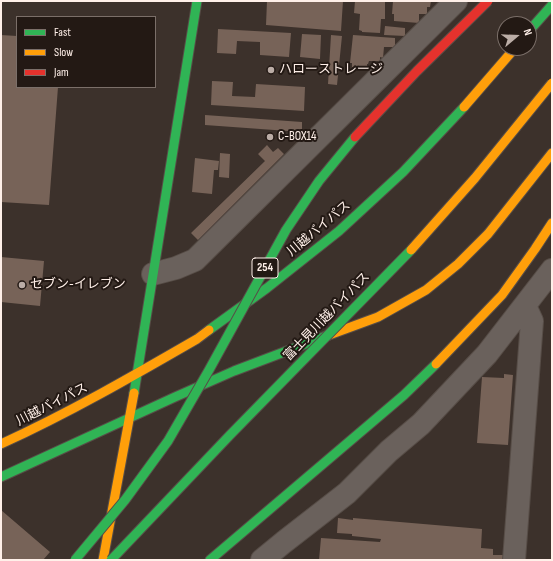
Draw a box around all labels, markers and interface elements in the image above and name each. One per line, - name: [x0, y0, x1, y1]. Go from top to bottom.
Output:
- legend: [16, 16, 156, 88]
- north arrow: [497, 16, 537, 56]
- text: Fast: [54, 25, 71, 40]
- text: N: [521, 27, 535, 37]
- text: Slow: [54, 45, 73, 60]
- place label: ハローストレージ: [279, 62, 383, 78]
- text: Jam: [54, 65, 69, 80]
- marker: ハローストレージ: [266, 65, 276, 75]
- place label: C-BOX14: [278, 129, 316, 145]
- marker: C-BOX14: [265, 132, 275, 142]
- street label: 川越バイパス: [284, 198, 354, 260]
- road number: 254: [252, 258, 278, 278]
- street label: 富士見川越バイパス: [281, 270, 373, 364]
- place label: セブン-イレブン: [30, 277, 126, 293]
- marker: セブン-イレブン: [17, 280, 27, 290]
- street label: 川越バイパス: [14, 380, 90, 430]

